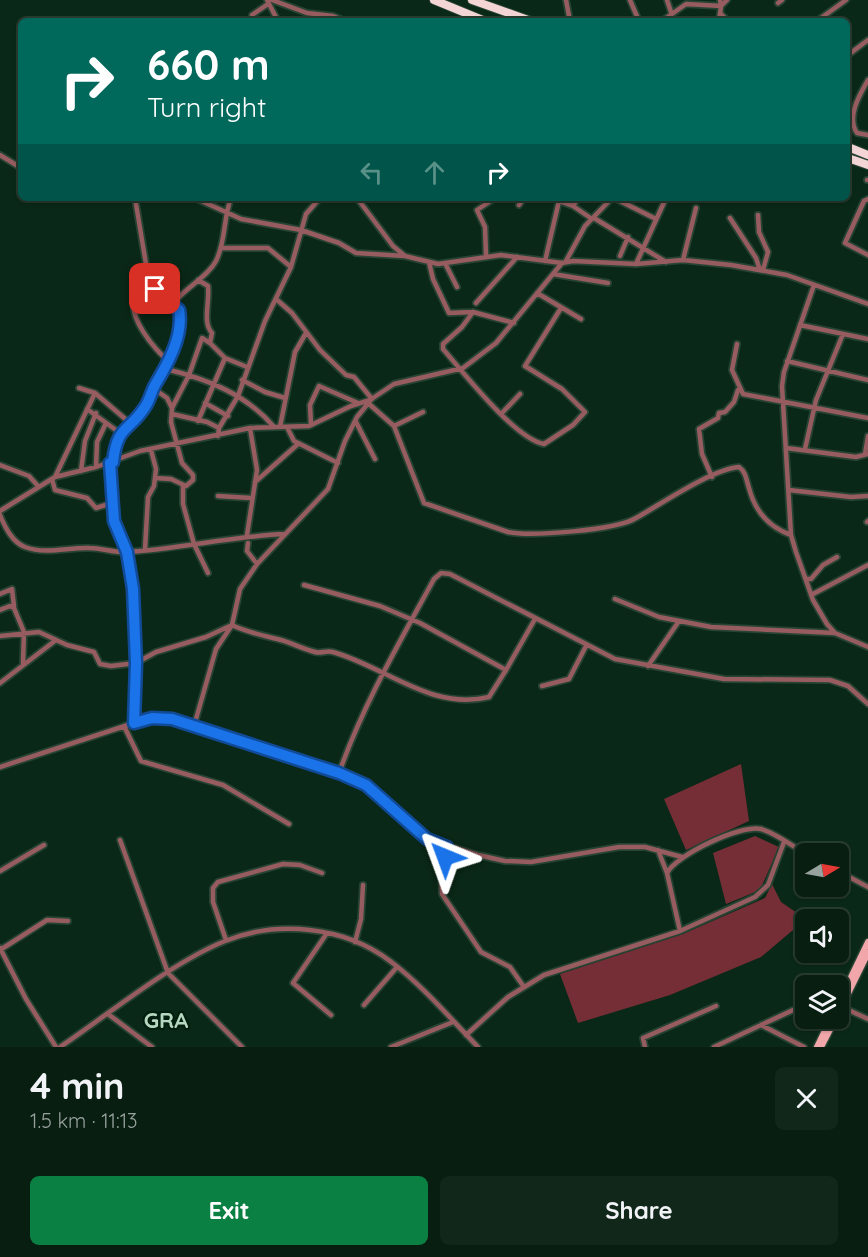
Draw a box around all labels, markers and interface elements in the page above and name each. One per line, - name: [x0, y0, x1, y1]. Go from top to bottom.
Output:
- text: 660 m: [147, 38, 270, 91]
- icon: right: [48, 42, 126, 120]
- text: Turn right: [147, 90, 266, 124]
- icon: left: [355, 156, 388, 189]
- icon: ahead: [418, 156, 451, 189]
- icon: right: [481, 156, 514, 189]
- pin: [129, 263, 180, 314]
- icon: arrive: [138, 272, 171, 305]
- position arrow: [413, 825, 477, 889]
- north arrow: [795, 843, 849, 897]
- map controls: [795, 843, 849, 1029]
- button: sound: [795, 909, 849, 963]
- button: layers: [795, 975, 849, 1029]
- district label: GRA: [144, 1006, 188, 1034]
- text: 4 min: [30, 1063, 124, 1108]
- button: close: [775, 1067, 838, 1130]
- text: 1.5 km · 11:13: [30, 1108, 138, 1133]
- button: Exit: [30, 1176, 428, 1245]
- button: Share: [440, 1176, 838, 1245]

